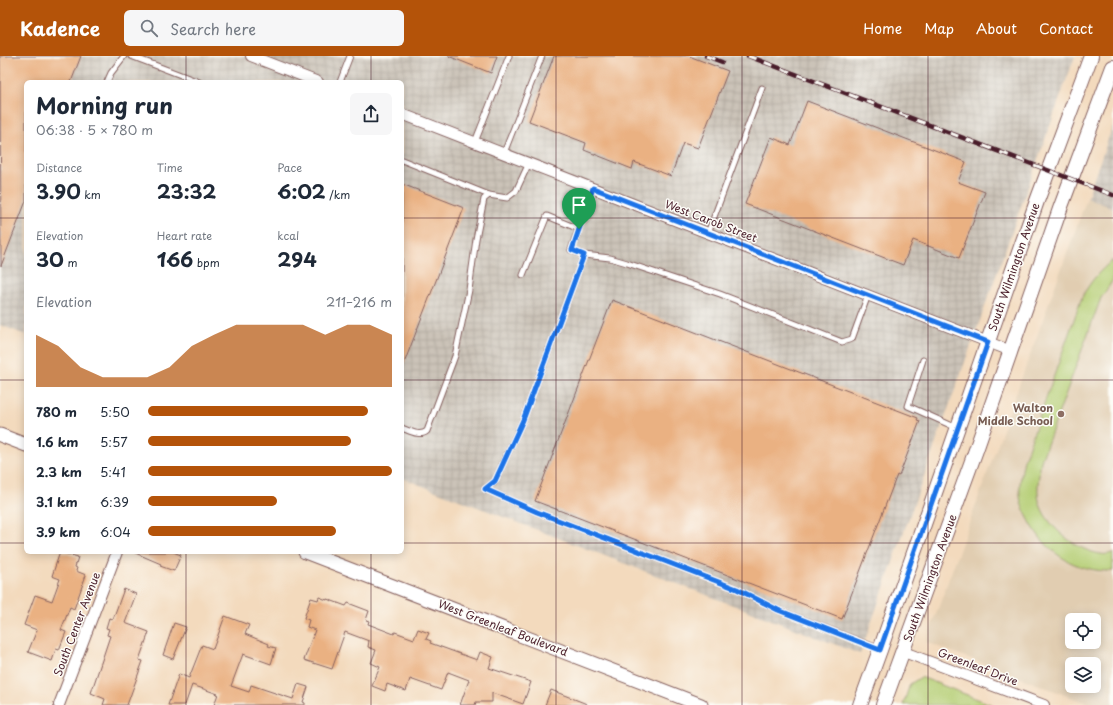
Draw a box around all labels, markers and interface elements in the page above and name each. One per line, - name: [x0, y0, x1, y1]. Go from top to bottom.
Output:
- search box: [124, 10, 404, 46]
- text: Kadence: [20, 14, 100, 42]
- icon: search: [138, 17, 160, 39]
- text: Search here: [170, 17, 256, 40]
- text: Home: [863, 18, 902, 39]
- text: Map: [924, 18, 954, 39]
- text: About: [976, 18, 1017, 39]
- text: Contact: [1039, 18, 1093, 39]
- text: Morning run: [36, 88, 173, 121]
- button: share: [350, 93, 392, 135]
- text: 06:38 · 5 × 780 m: [36, 120, 153, 139]
- text: Distance: [36, 159, 82, 176]
- text: Time: [157, 159, 183, 176]
- text: Pace: [277, 159, 302, 176]
- text: 3.90: [36, 176, 81, 206]
- text: 23:32: [157, 176, 216, 206]
- text: 6:02: [277, 176, 326, 206]
- text: km: [81, 186, 101, 203]
- text: /km: [326, 186, 350, 203]
- pin: [562, 188, 596, 229]
- icon: arrive: [568, 194, 590, 216]
- street label: West Carob Street: [662, 195, 760, 246]
- street label: South Wilmington Avenue: [984, 200, 1043, 333]
- text: Elevation: [36, 227, 83, 244]
- text: Heart rate: [157, 227, 212, 244]
- text: kcal: [277, 227, 299, 244]
- text: 30: [36, 244, 64, 274]
- text: 166: [157, 244, 193, 274]
- text: 294: [277, 244, 317, 274]
- text: m: [64, 254, 78, 271]
- text: bpm: [193, 254, 220, 271]
- text: Elevation: [36, 292, 92, 311]
- text: 211–216 m: [326, 292, 392, 311]
- place label: Walton Middle School: [978, 399, 1053, 429]
- text: 780 m: [36, 402, 77, 421]
- text: 5:50: [100, 402, 130, 421]
- marker: Walton Middle School: [1056, 409, 1066, 419]
- text: 1.6 km: [36, 432, 78, 451]
- text: 5:57: [100, 432, 128, 451]
- text: 2.3 km: [36, 462, 82, 481]
- text: 5:41: [100, 462, 126, 481]
- text: 3.1 km: [36, 492, 78, 511]
- text: 6:39: [100, 492, 129, 511]
- street label: South Wilmington Avenue: [899, 512, 961, 644]
- text: 3.9 km: [36, 522, 80, 541]
- text: 6:04: [100, 522, 131, 541]
- street label: South Center Avenue: [49, 569, 104, 678]
- street label: West Greenleaf Boulevard: [436, 595, 571, 660]
- map controls: [1065, 613, 1101, 693]
- button: locate: [1065, 613, 1101, 649]
- street label: Greenleaf Drive: [936, 643, 1021, 690]
- button: layers: [1065, 657, 1101, 693]

